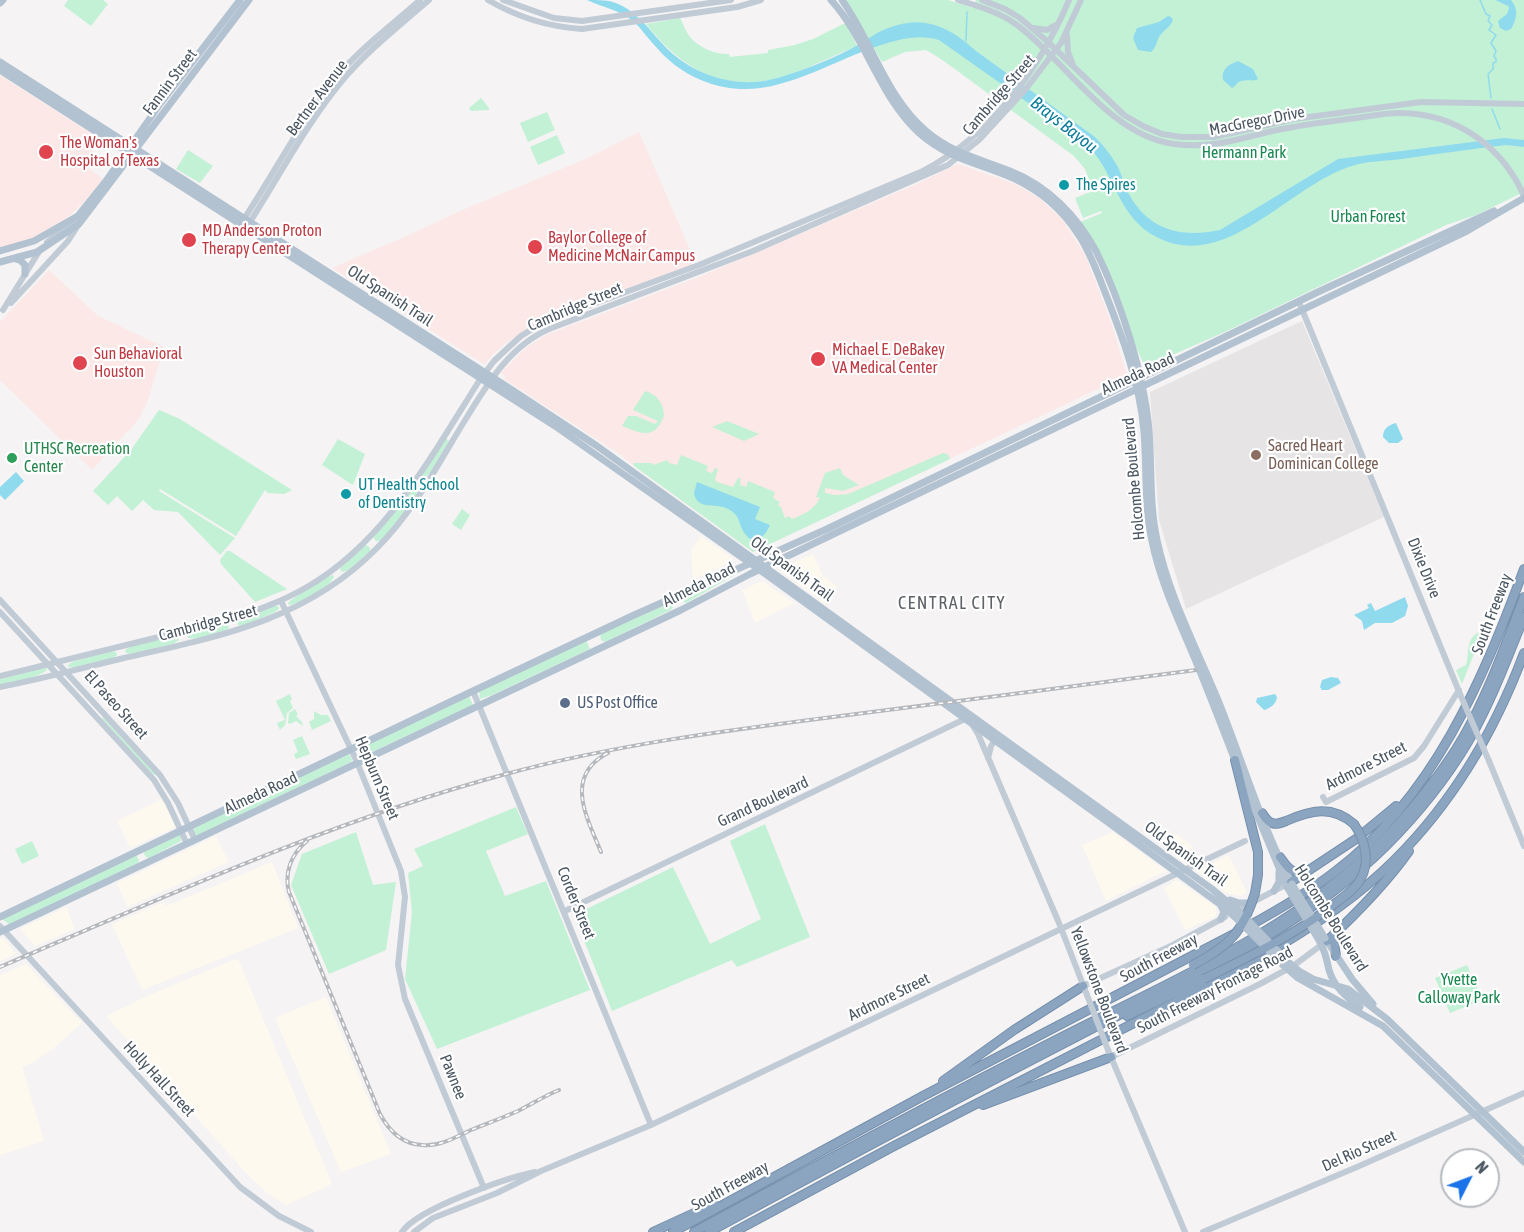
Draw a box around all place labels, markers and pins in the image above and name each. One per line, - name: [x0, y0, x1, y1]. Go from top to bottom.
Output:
- place label: The Woman's Hospital of Texas: [60, 133, 159, 171]
- marker: The Woman's Hospital of Texas: [37, 143, 55, 161]
- place label: The Spires: [1076, 175, 1136, 195]
- marker: The Spires: [1057, 178, 1071, 192]
- place label: MD Anderson Proton Therapy Center: [202, 221, 322, 259]
- place label: Baylor College of Medicine McNair Campus: [548, 228, 695, 266]
- marker: MD Anderson Proton Therapy Center: [180, 231, 198, 249]
- marker: Baylor College of Medicine McNair Campus: [526, 238, 544, 256]
- place label: Michael E. DeBakey VA Medical Center: [832, 340, 945, 378]
- place label: Sun Behavioral Houston: [94, 344, 182, 382]
- marker: Michael E. DeBakey VA Medical Center: [809, 350, 827, 368]
- marker: Sun Behavioral Houston: [71, 354, 89, 372]
- place label: Sacred Heart Dominican College: [1268, 436, 1379, 474]
- place label: UTHSC Recreation Center: [24, 439, 130, 477]
- marker: Sacred Heart Dominican College: [1249, 448, 1263, 462]
- marker: UTHSC Recreation Center: [5, 451, 19, 465]
- place label: UT Health School of Dentistry: [358, 475, 459, 513]
- marker: UT Health School of Dentistry: [339, 487, 353, 501]
- place label: US Post Office: [577, 693, 658, 713]
- marker: US Post Office: [558, 696, 572, 710]

